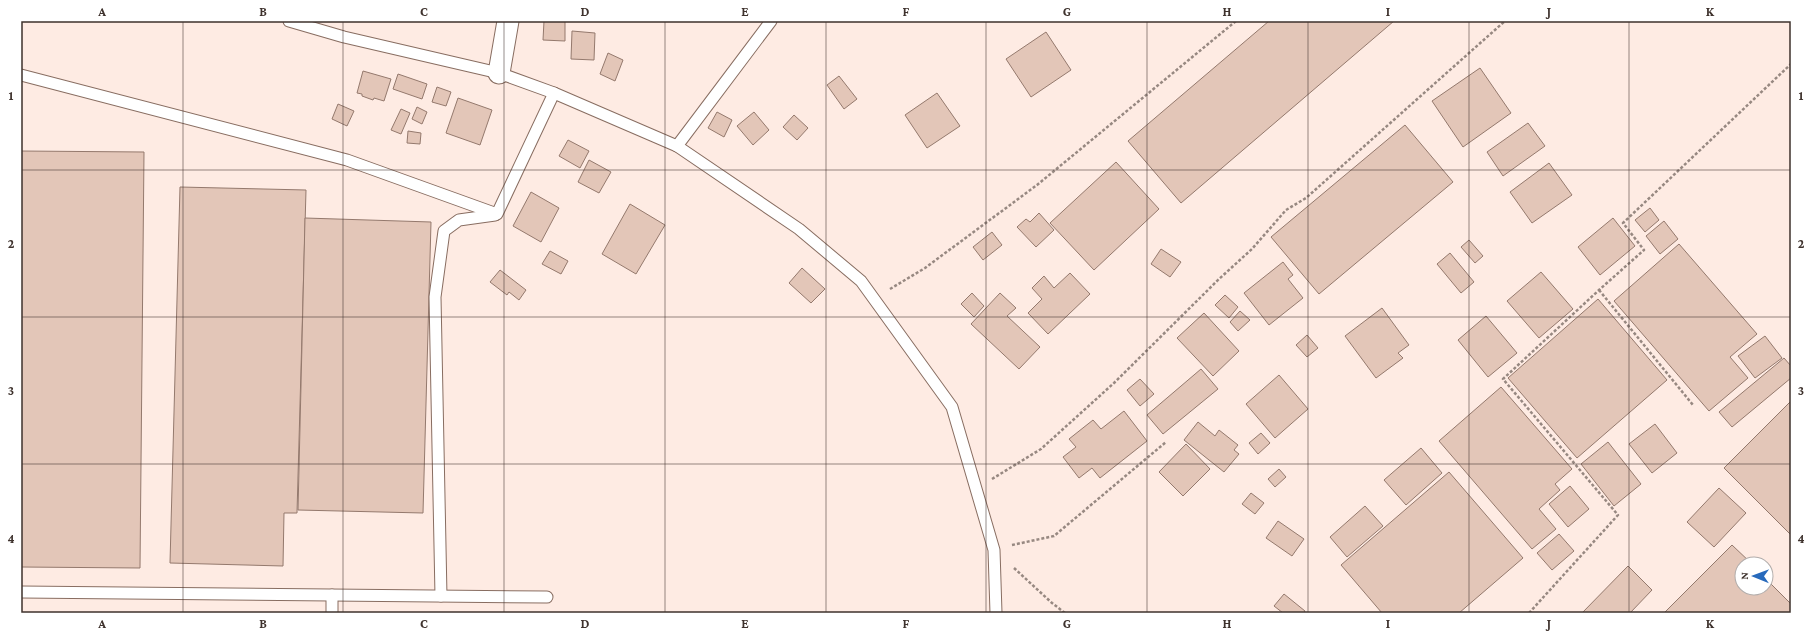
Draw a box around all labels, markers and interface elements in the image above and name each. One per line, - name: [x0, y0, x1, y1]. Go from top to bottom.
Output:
- text: A: [97, 4, 106, 19]
- text: B: [259, 4, 267, 19]
- text: C: [420, 4, 428, 19]
- text: D: [581, 4, 590, 19]
- text: E: [741, 4, 749, 19]
- text: F: [903, 4, 910, 19]
- text: G: [1063, 4, 1071, 19]
- text: H: [1223, 4, 1232, 19]
- text: I: [1386, 4, 1390, 19]
- text: J: [1545, 4, 1551, 19]
- text: K: [1706, 4, 1715, 19]
- text: 1: [9, 88, 14, 103]
- text: 1: [1799, 88, 1804, 103]
- text: 2: [8, 236, 15, 251]
- text: 2: [1798, 236, 1805, 251]
- text: 3: [8, 383, 14, 398]
- text: 3: [1798, 383, 1804, 398]
- text: 4: [7, 531, 15, 546]
- text: 4: [1797, 531, 1805, 546]
- north arrow: [1734, 556, 1774, 596]
- text: N: [1738, 571, 1750, 580]
- text: A: [97, 616, 106, 631]
- text: B: [259, 616, 267, 631]
- text: C: [420, 616, 428, 631]
- text: D: [581, 616, 590, 631]
- text: E: [741, 616, 749, 631]
- text: F: [903, 616, 910, 631]
- text: G: [1063, 616, 1071, 631]
- text: H: [1223, 616, 1232, 631]
- text: I: [1386, 616, 1390, 631]
- text: J: [1545, 616, 1551, 631]
- text: K: [1706, 616, 1715, 631]

